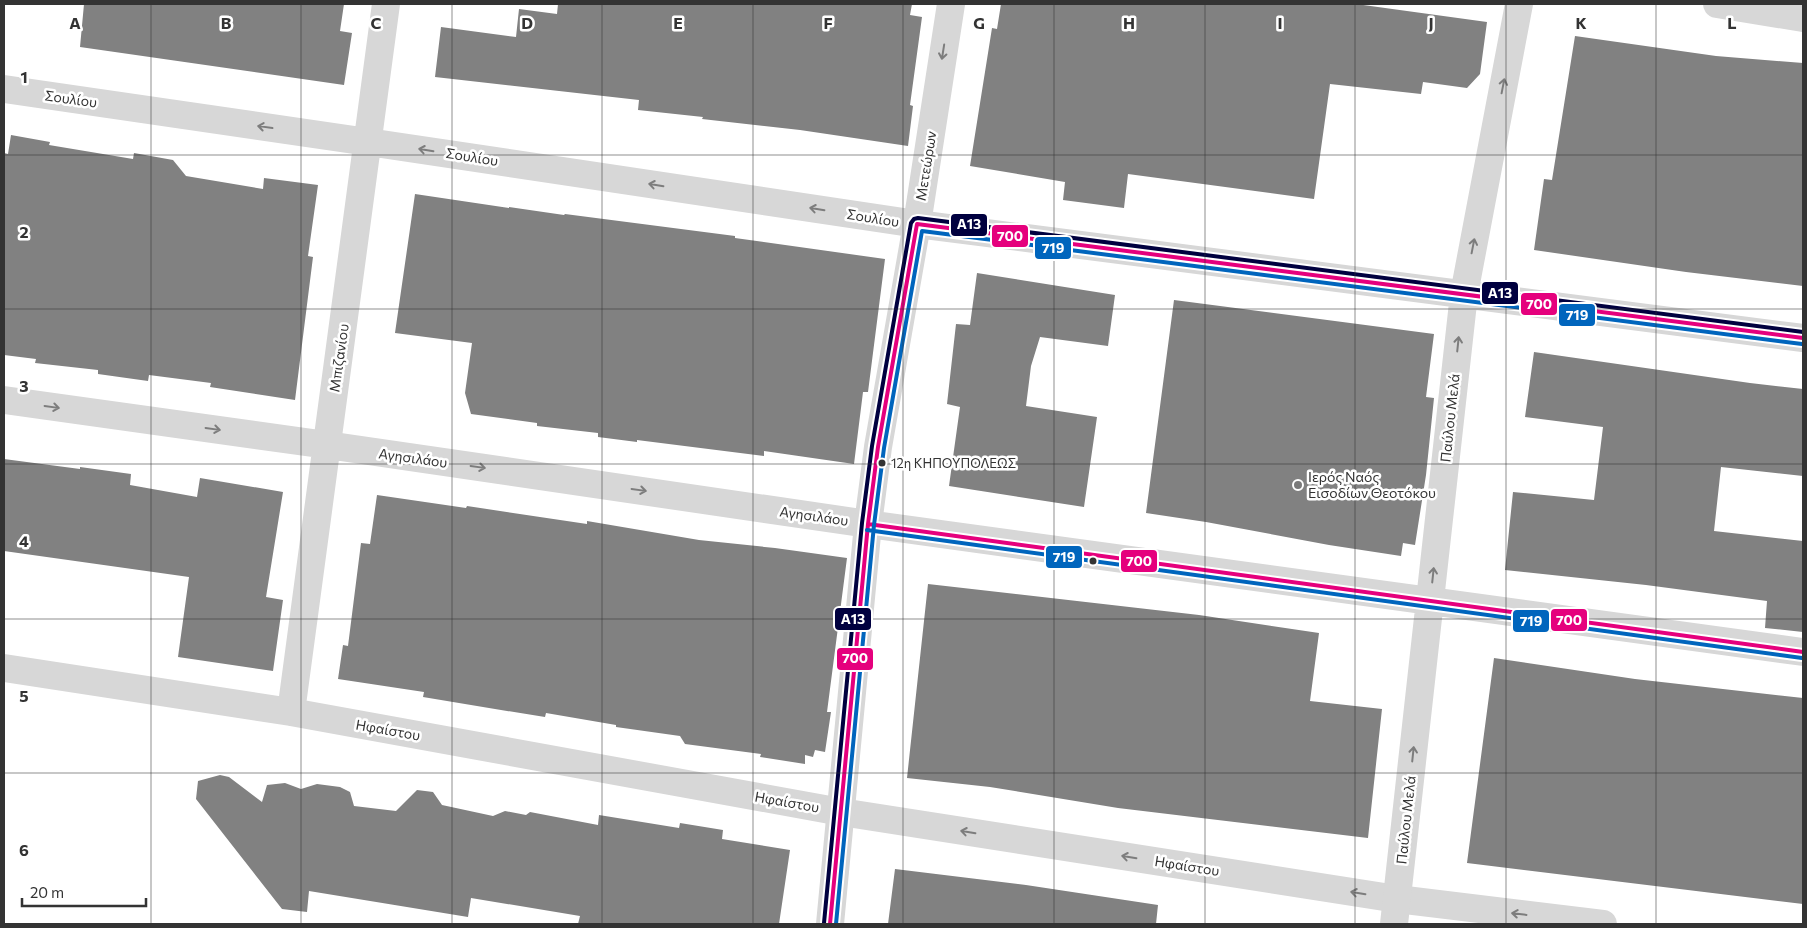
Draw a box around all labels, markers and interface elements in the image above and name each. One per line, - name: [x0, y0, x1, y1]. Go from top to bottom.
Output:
- text: A: [69, 13, 81, 32]
- text: B: [221, 13, 232, 32]
- text: C: [371, 13, 382, 32]
- text: D: [521, 13, 533, 32]
- text: E: [673, 13, 683, 32]
- text: F: [823, 13, 833, 32]
- text: G: [973, 13, 985, 32]
- text: H: [1123, 13, 1135, 32]
- text: I: [1277, 13, 1283, 32]
- text: J: [1428, 13, 1434, 32]
- text: K: [1575, 13, 1587, 32]
- text: L: [1727, 13, 1737, 32]
- one-way arrow: [938, 44, 948, 60]
- text: 1: [20, 67, 28, 86]
- one-way arrow: [1499, 79, 1509, 95]
- street label: Σουλίου: [44, 86, 98, 111]
- one-way arrow: [258, 122, 274, 132]
- street label: Μετεώρων: [912, 130, 939, 202]
- street label: Σουλίου: [445, 144, 500, 169]
- one-way arrow: [419, 145, 435, 155]
- one-way arrow: [648, 180, 664, 190]
- one-way arrow: [809, 204, 825, 214]
- street label: Σουλίου: [846, 205, 901, 230]
- line badge: A13: [950, 213, 988, 237]
- text: A13: [957, 215, 981, 232]
- text: 2: [19, 222, 29, 241]
- line badge: 700: [991, 224, 1029, 248]
- text: 700: [997, 227, 1023, 244]
- line badge: 719: [1034, 236, 1072, 260]
- one-way arrow: [1469, 238, 1478, 254]
- text: 719: [1042, 239, 1065, 256]
- line badge: A13: [1481, 281, 1519, 305]
- text: A13: [1488, 284, 1512, 301]
- line badge: 700: [1520, 292, 1558, 316]
- text: 700: [1526, 295, 1552, 312]
- line badge: 719: [1558, 303, 1596, 327]
- text: 719: [1566, 306, 1589, 323]
- street label: Μπιζανίου: [325, 323, 352, 393]
- one-way arrow: [1453, 336, 1463, 352]
- street label: Παύλου Μελά: [1436, 373, 1463, 463]
- text: 3: [19, 376, 29, 395]
- one-way arrow: [44, 402, 60, 412]
- one-way arrow: [205, 424, 221, 434]
- street label: Αγησιλάου: [378, 444, 449, 471]
- place label: 12η ΚΗΠΟΥΠΟΛΕΩΣ: [891, 455, 1016, 471]
- marker: 12η ΚΗΠΟΥΠΟΛΕΩΣ: [877, 458, 887, 468]
- one-way arrow: [470, 462, 486, 472]
- place label: Ιερός Ναός Εισοδίων Θεοτόκου: [1308, 468, 1436, 501]
- marker: Ιερός Ναός Εισοδίων Θεοτόκου: [1292, 479, 1304, 491]
- one-way arrow: [630, 486, 646, 496]
- street label: Αγησιλάου: [779, 502, 850, 529]
- text: 4: [19, 531, 29, 550]
- line badge: 719: [1045, 545, 1083, 569]
- text: 719: [1053, 548, 1076, 565]
- line badge: 700: [1120, 549, 1158, 573]
- text: 700: [1126, 552, 1152, 569]
- unlabelled marker: [1088, 556, 1098, 566]
- one-way arrow: [1428, 567, 1438, 583]
- line badge: A13: [834, 607, 872, 631]
- line badge: 700: [1550, 608, 1588, 632]
- line badge: 719: [1512, 609, 1550, 633]
- text: A13: [841, 610, 865, 627]
- text: 700: [1556, 611, 1582, 628]
- text: 719: [1520, 612, 1543, 629]
- line badge: 700: [836, 647, 874, 671]
- text: 700: [842, 649, 868, 666]
- text: 5: [19, 686, 29, 705]
- street label: Ηφαίστου: [354, 715, 422, 744]
- one-way arrow: [1408, 746, 1418, 762]
- street label: Παύλου Μελά: [1392, 775, 1419, 865]
- street label: Ηφαίστου: [753, 787, 821, 816]
- one-way arrow: [960, 827, 976, 837]
- text: 6: [19, 840, 29, 859]
- one-way arrow: [1121, 852, 1137, 862]
- street label: Ηφαίστου: [1154, 852, 1221, 879]
- scale bar: [22, 876, 146, 908]
- text: 20 m: [30, 883, 64, 901]
- one-way arrow: [1351, 888, 1367, 898]
- one-way arrow: [1512, 909, 1528, 919]

